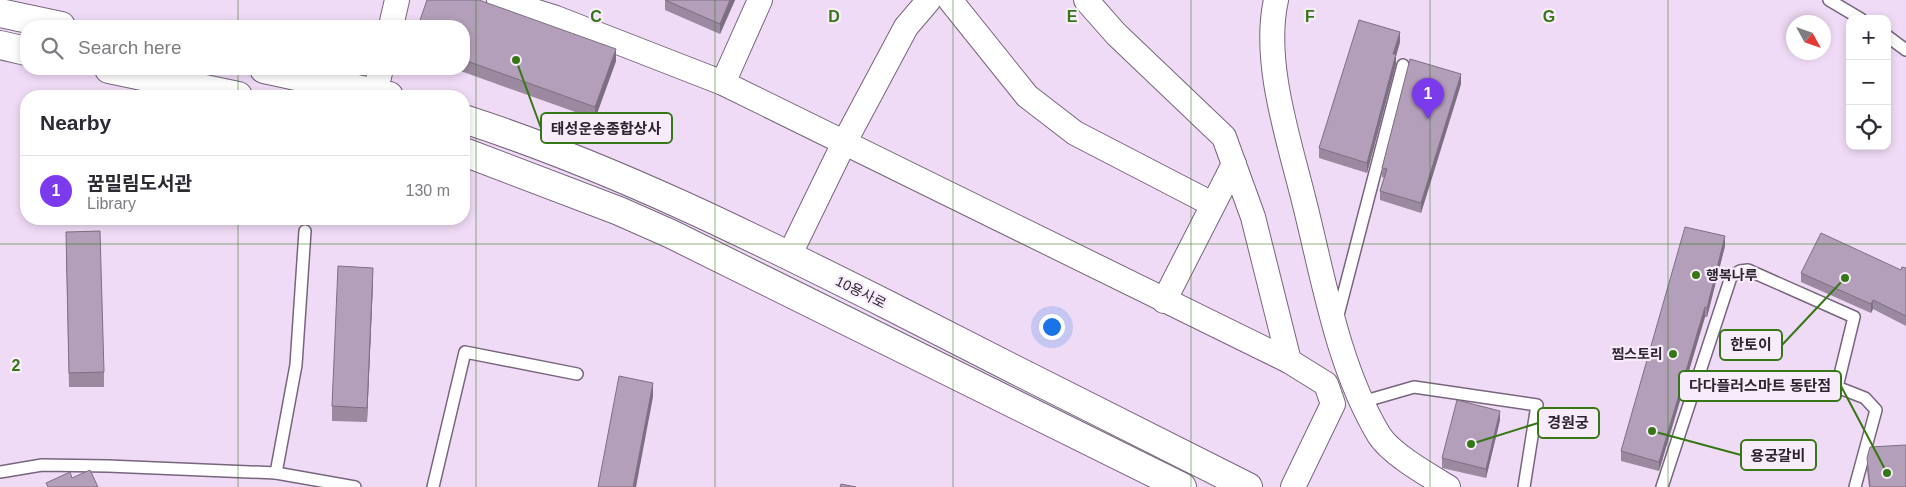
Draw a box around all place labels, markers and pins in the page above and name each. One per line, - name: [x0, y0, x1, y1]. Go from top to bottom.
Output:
- pin: 1: [1412, 78, 1444, 119]
- callout: 태성운송종합상사: [541, 113, 672, 143]
- place label: 행복나루: [1706, 267, 1758, 283]
- marker: 행복나루: [1690, 269, 1702, 281]
- callout: 한토이: [1720, 330, 1782, 360]
- place label: 찜스토리: [1611, 346, 1663, 362]
- marker: 찜스토리: [1667, 348, 1679, 360]
- callout: 다다플러스마트 동탄점: [1679, 371, 1841, 401]
- callout: 경원궁: [1538, 408, 1599, 438]
- callout: 용궁갈비: [1741, 440, 1816, 470]

